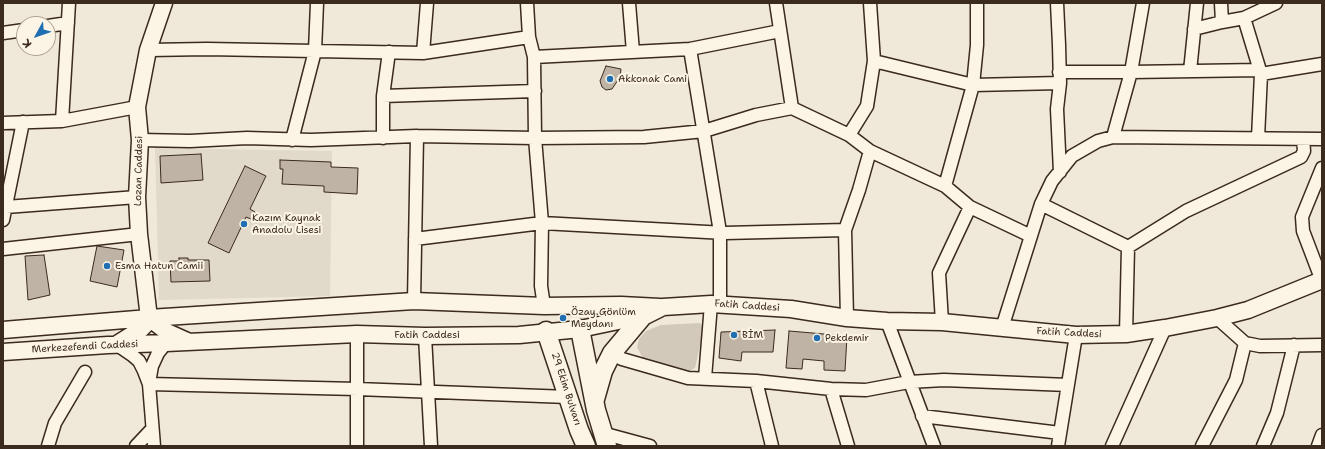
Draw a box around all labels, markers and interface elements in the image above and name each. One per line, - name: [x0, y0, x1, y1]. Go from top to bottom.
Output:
- north arrow: [16, 16, 56, 56]
- text: K: [19, 36, 35, 51]
- place label: Akkonak Cami: [618, 73, 687, 85]
- marker: Akkonak Cami: [605, 74, 615, 84]
- street label: Lozan Caddesi: [132, 136, 146, 206]
- place label: Kazım Kaynak Anadolu Lisesi: [252, 212, 321, 236]
- marker: Kazım Kaynak Anadolu Lisesi: [239, 219, 249, 229]
- place label: Esma Hatun Camii: [115, 260, 203, 272]
- marker: Esma Hatun Camii: [102, 261, 112, 271]
- street label: Fatih Caddesi: [714, 298, 780, 314]
- place label: Özay Gönlüm Meydanı: [571, 306, 636, 330]
- marker: Özay Gönlüm Meydanı: [558, 313, 568, 323]
- street label: Fatih Caddesi: [1036, 325, 1102, 341]
- street label: Fatih Caddesi: [394, 329, 460, 341]
- place label: BİM: [742, 329, 763, 341]
- marker: BİM: [729, 330, 739, 340]
- place label: Pekdemir: [825, 332, 869, 344]
- marker: Pekdemir: [812, 333, 822, 343]
- street label: Merkezefendi Caddesi: [31, 338, 139, 356]
- street label: 29 Ekim Bulvarı: [549, 351, 583, 427]

